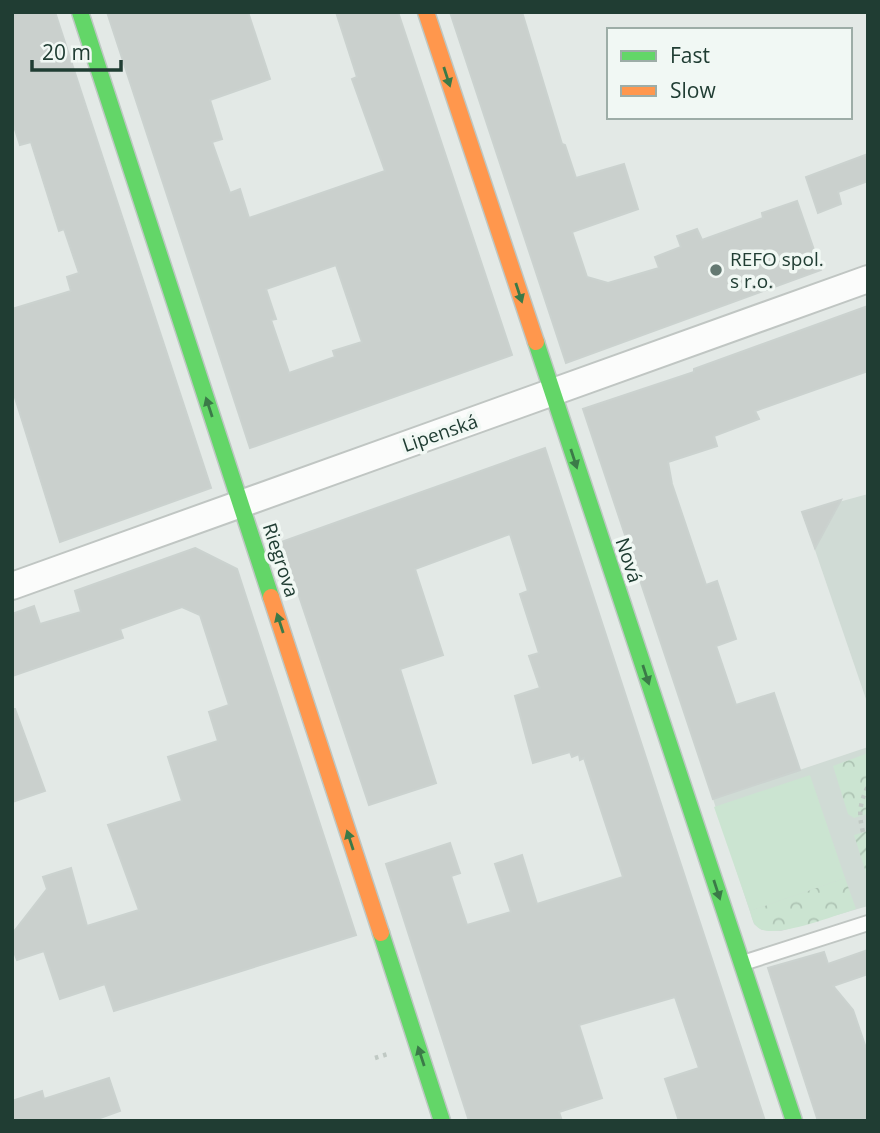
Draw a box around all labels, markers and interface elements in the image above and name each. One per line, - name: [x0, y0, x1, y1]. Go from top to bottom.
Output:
- scale bar: [32, 28, 121, 72]
- legend: [607, 28, 852, 119]
- text: 20 m: [42, 38, 91, 66]
- text: Fast: [670, 41, 710, 69]
- one-way arrow: [442, 67, 453, 88]
- text: Slow: [670, 76, 716, 104]
- place label: REFO spol. s r.o.: [730, 246, 824, 294]
- marker: REFO spol. s r.o.: [708, 262, 724, 278]
- one-way arrow: [514, 283, 524, 304]
- one-way arrow: [203, 397, 214, 418]
- street label: Lipenská: [399, 408, 481, 458]
- one-way arrow: [569, 448, 580, 469]
- street label: Riegrova: [257, 519, 305, 601]
- street label: Nová: [610, 534, 648, 586]
- one-way arrow: [274, 613, 284, 634]
- one-way arrow: [641, 664, 651, 685]
- one-way arrow: [344, 829, 355, 850]
- one-way arrow: [712, 880, 723, 901]
- one-way arrow: [415, 1045, 426, 1066]

